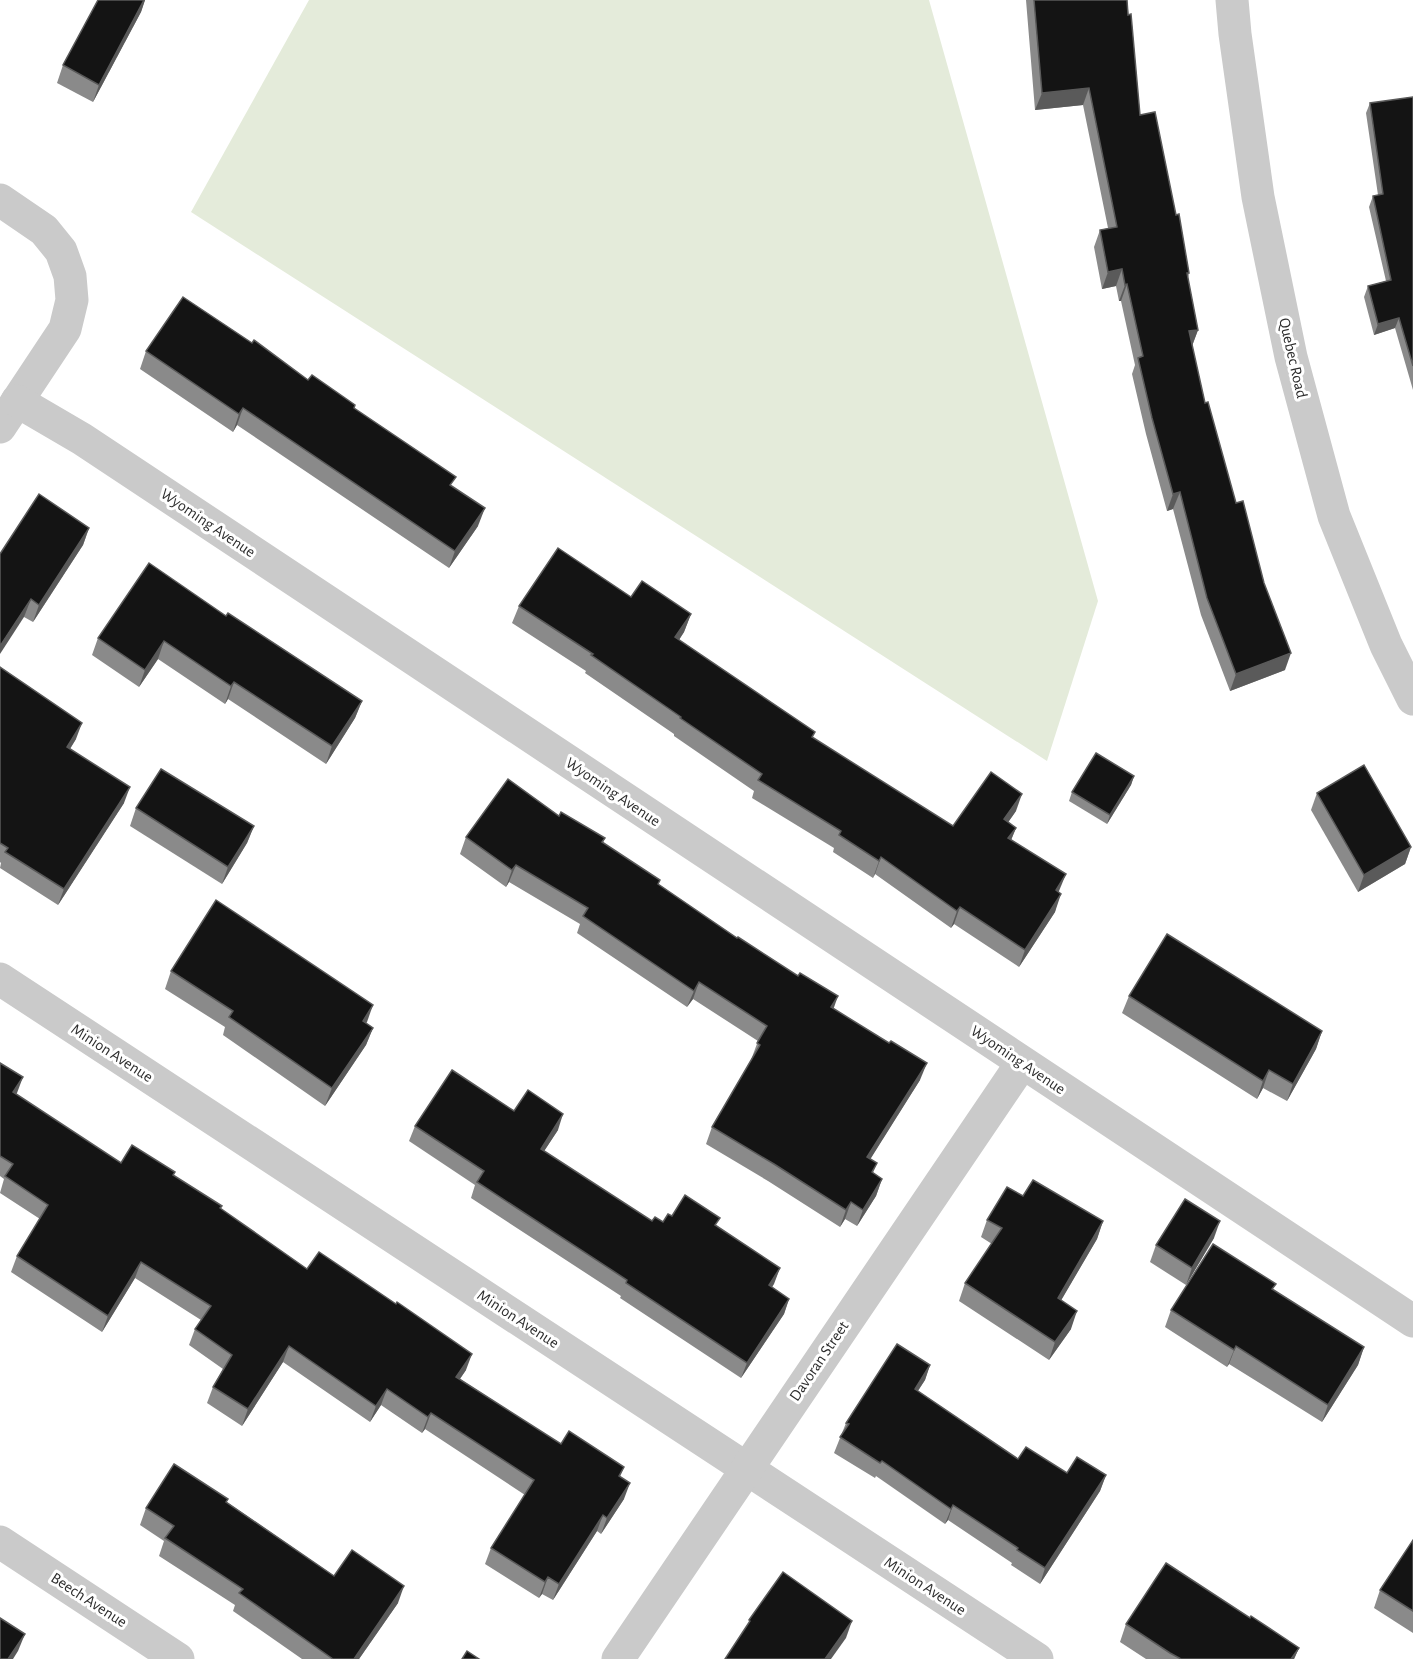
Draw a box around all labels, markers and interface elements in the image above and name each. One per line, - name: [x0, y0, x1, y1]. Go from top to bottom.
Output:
- street label: Quebec Road: [1275, 316, 1310, 400]
- street label: Wyoming Avenue: [157, 486, 258, 561]
- street label: Wyoming Avenue: [562, 755, 663, 830]
- street label: Minion Avenue: [68, 1021, 156, 1085]
- street label: Wyoming Avenue: [967, 1023, 1068, 1098]
- street label: Minion Avenue: [474, 1287, 562, 1351]
- street label: Davoran Street: [786, 1318, 852, 1404]
- street label: Minion Avenue: [881, 1554, 969, 1618]
- street label: Beech Avenue: [48, 1570, 130, 1630]

